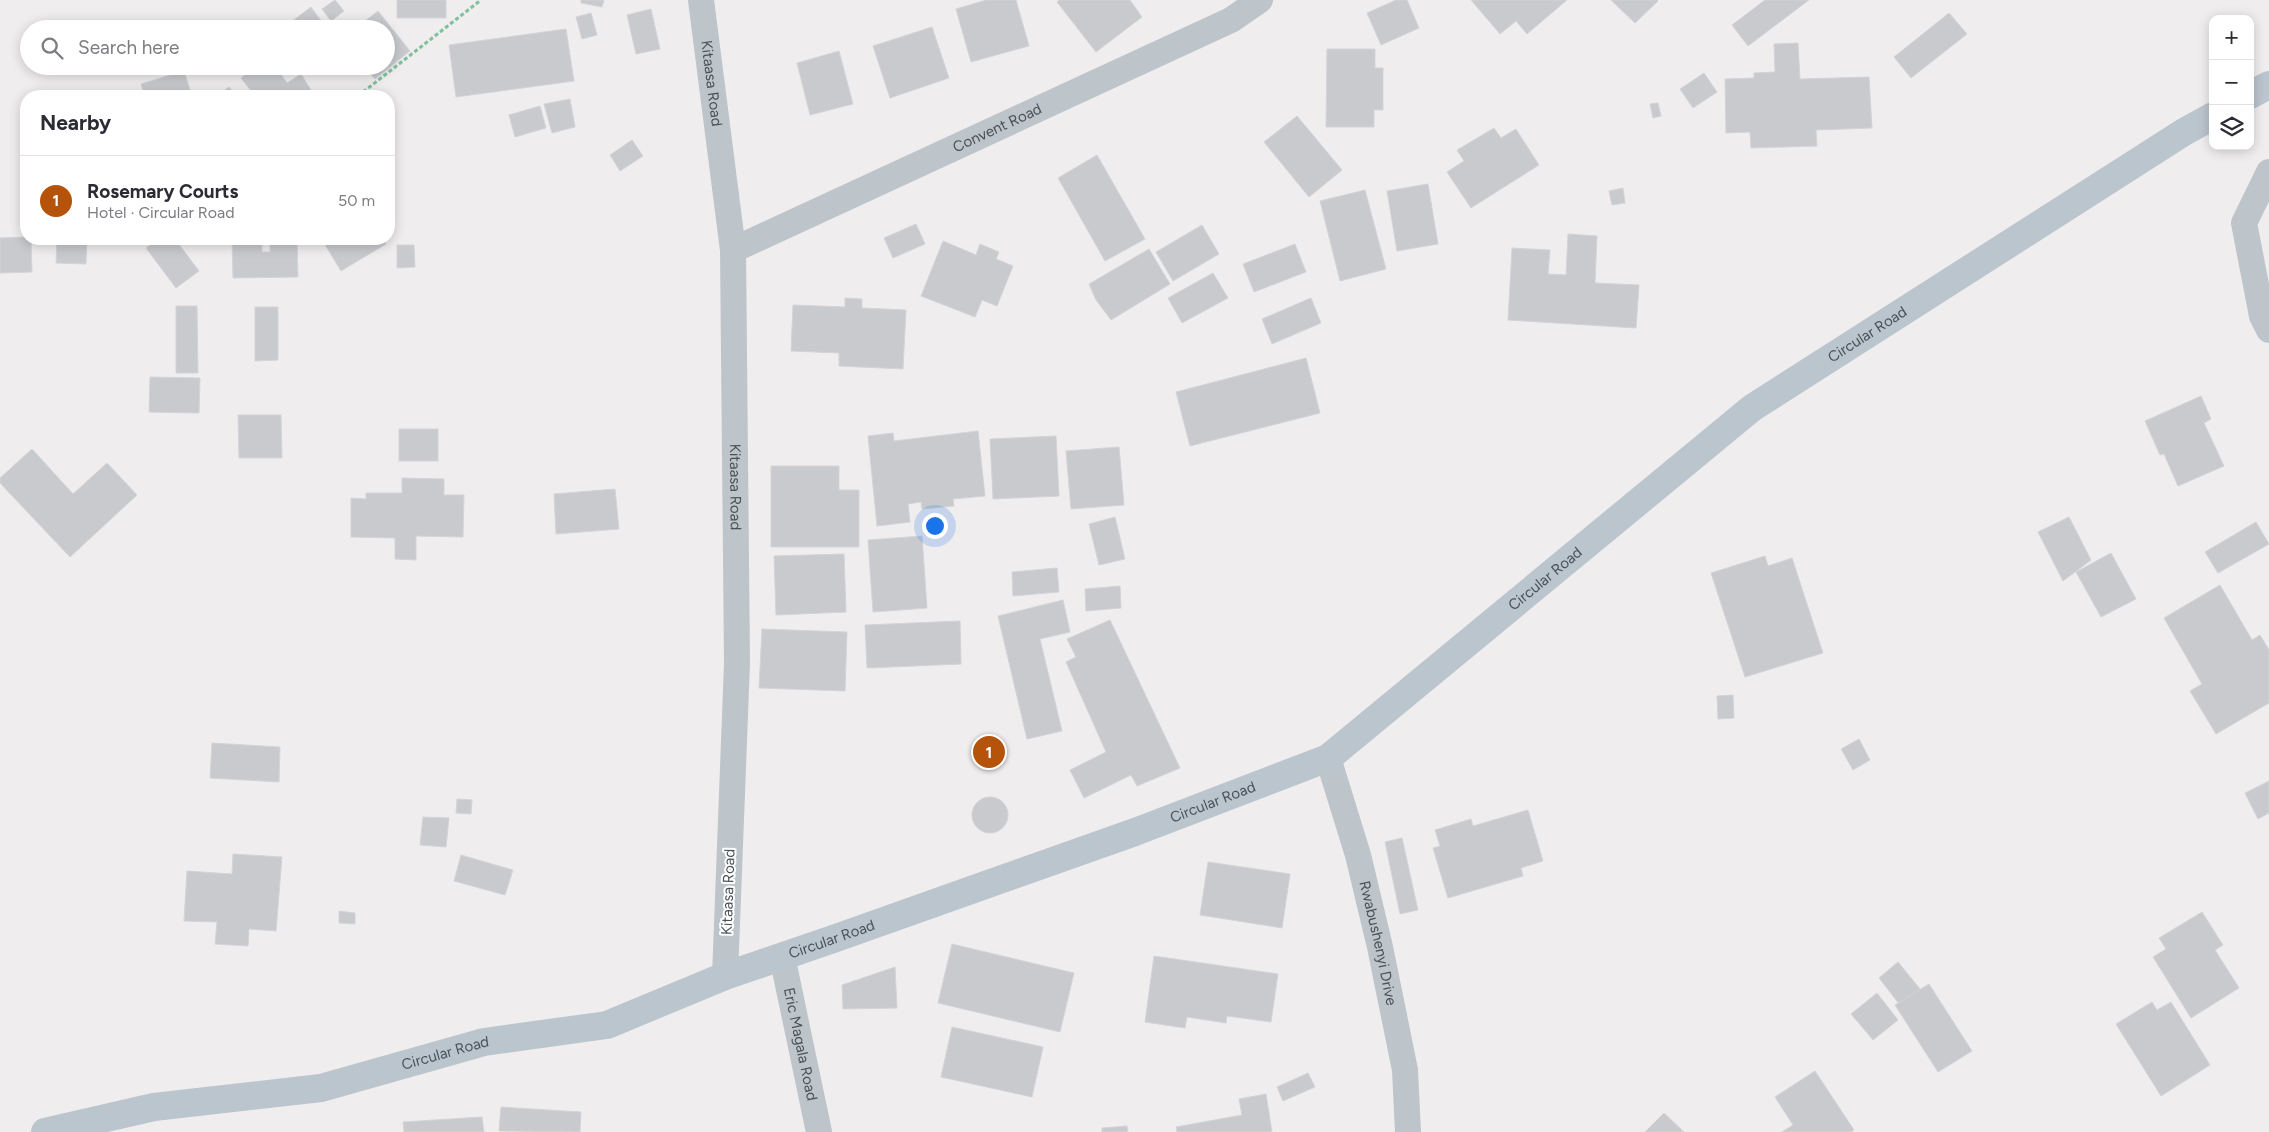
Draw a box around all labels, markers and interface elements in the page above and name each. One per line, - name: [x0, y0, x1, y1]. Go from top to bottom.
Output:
- map controls: [2209, 15, 2254, 150]
- button: +: [2209, 15, 2254, 60]
- search box: [20, 20, 395, 75]
- icon: search: [38, 34, 66, 62]
- text: Search here: [78, 36, 180, 59]
- street label: Kitaasa Road: [697, 39, 726, 127]
- button: −: [2209, 60, 2254, 105]
- street label: Convent Road: [950, 100, 1045, 156]
- button: layers: [2209, 105, 2254, 150]
- text: Nearby: [40, 110, 111, 135]
- text: Rosemary Courts: [87, 180, 238, 203]
- text: 1: [53, 191, 59, 210]
- text: 50 m: [338, 191, 375, 210]
- text: Hotel · Circular Road: [87, 203, 235, 222]
- street label: Circular Road: [1824, 303, 1910, 366]
- street label: Kitaasa Road: [726, 444, 745, 530]
- your location: [922, 513, 948, 539]
- street label: Circular Road: [1505, 543, 1586, 614]
- pin: 1: [973, 733, 1005, 771]
- street label: Circular Road: [1167, 778, 1258, 827]
- street label: Kitaasa Road: [717, 848, 739, 936]
- street label: Rwabushenyi Drive: [1355, 879, 1401, 1007]
- street label: Circular Road: [786, 916, 877, 963]
- street label: Eric Magala Road: [780, 986, 821, 1102]
- street label: Circular Road: [399, 1032, 490, 1074]

